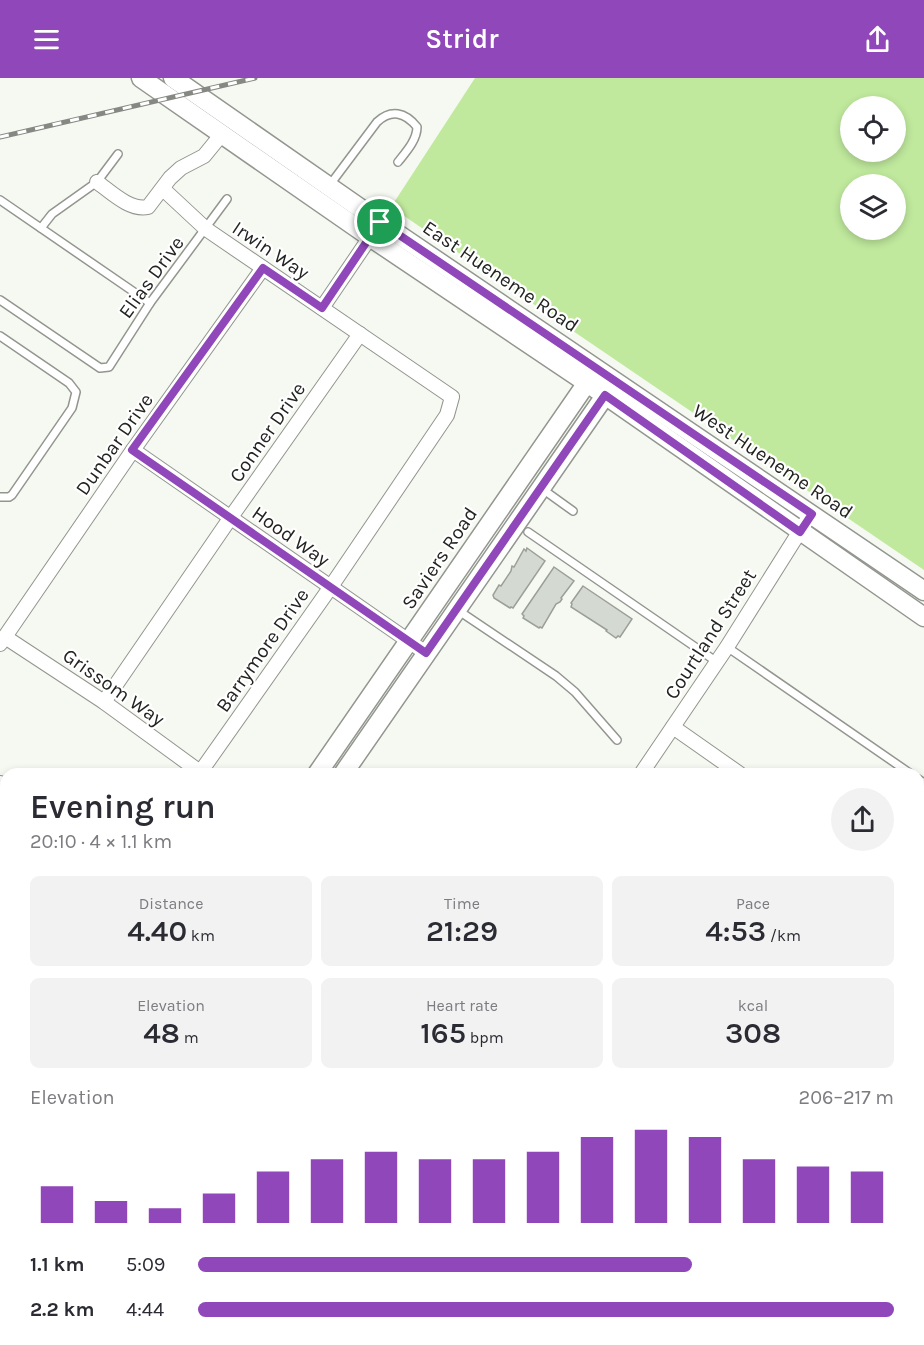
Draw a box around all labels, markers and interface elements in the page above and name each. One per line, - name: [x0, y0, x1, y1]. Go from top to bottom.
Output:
- icon: menu: [30, 23, 63, 56]
- text: Stridr: [425, 23, 499, 55]
- icon: share: [861, 23, 894, 56]
- map controls: [840, 96, 906, 240]
- button: locate: [840, 96, 906, 162]
- button: layers: [840, 174, 906, 240]
- pin: [354, 196, 405, 247]
- icon: arrive: [363, 205, 396, 238]
- street label: Irwin Way: [228, 216, 313, 284]
- street label: East Hueneme Road: [418, 216, 583, 337]
- street label: Elias Drive: [114, 232, 189, 323]
- street label: Conner Drive: [225, 378, 310, 487]
- street label: Dunbar Drive: [71, 389, 158, 500]
- street label: West Hueneme Road: [688, 399, 857, 524]
- street label: Hood Way: [248, 501, 334, 571]
- street label: Saviers Road: [397, 503, 482, 614]
- street label: Courtland Street: [660, 565, 761, 704]
- street label: Barrymore Drive: [211, 584, 314, 717]
- street label: Grissom Way: [58, 644, 169, 731]
- text: Evening run: [30, 788, 216, 826]
- button: share: [831, 788, 894, 851]
- text: 20:10 · 4 × 1.1 km: [30, 830, 172, 853]
- text: Distance: [139, 894, 203, 913]
- text: Time: [444, 894, 480, 913]
- text: Pace: [736, 894, 770, 913]
- text: 4.40: [127, 913, 187, 949]
- text: 21:29: [426, 913, 498, 949]
- text: 4:53: [705, 913, 766, 949]
- text: km: [187, 926, 215, 945]
- text: /km: [766, 926, 801, 945]
- text: Elevation: [137, 996, 205, 1015]
- text: Heart rate: [426, 996, 498, 1015]
- text: kcal: [738, 996, 768, 1015]
- text: 48: [143, 1015, 180, 1051]
- text: 165: [420, 1015, 466, 1051]
- text: 308: [725, 1015, 781, 1051]
- text: m: [180, 1028, 199, 1047]
- text: bpm: [466, 1028, 504, 1047]
- text: Elevation: [30, 1086, 115, 1109]
- text: 206–217 m: [799, 1086, 894, 1109]
- text: 1.1 km: [30, 1253, 84, 1276]
- text: 5:09: [126, 1253, 165, 1276]
- text: 2.2 km: [30, 1298, 94, 1321]
- text: 4:44: [126, 1298, 164, 1321]

